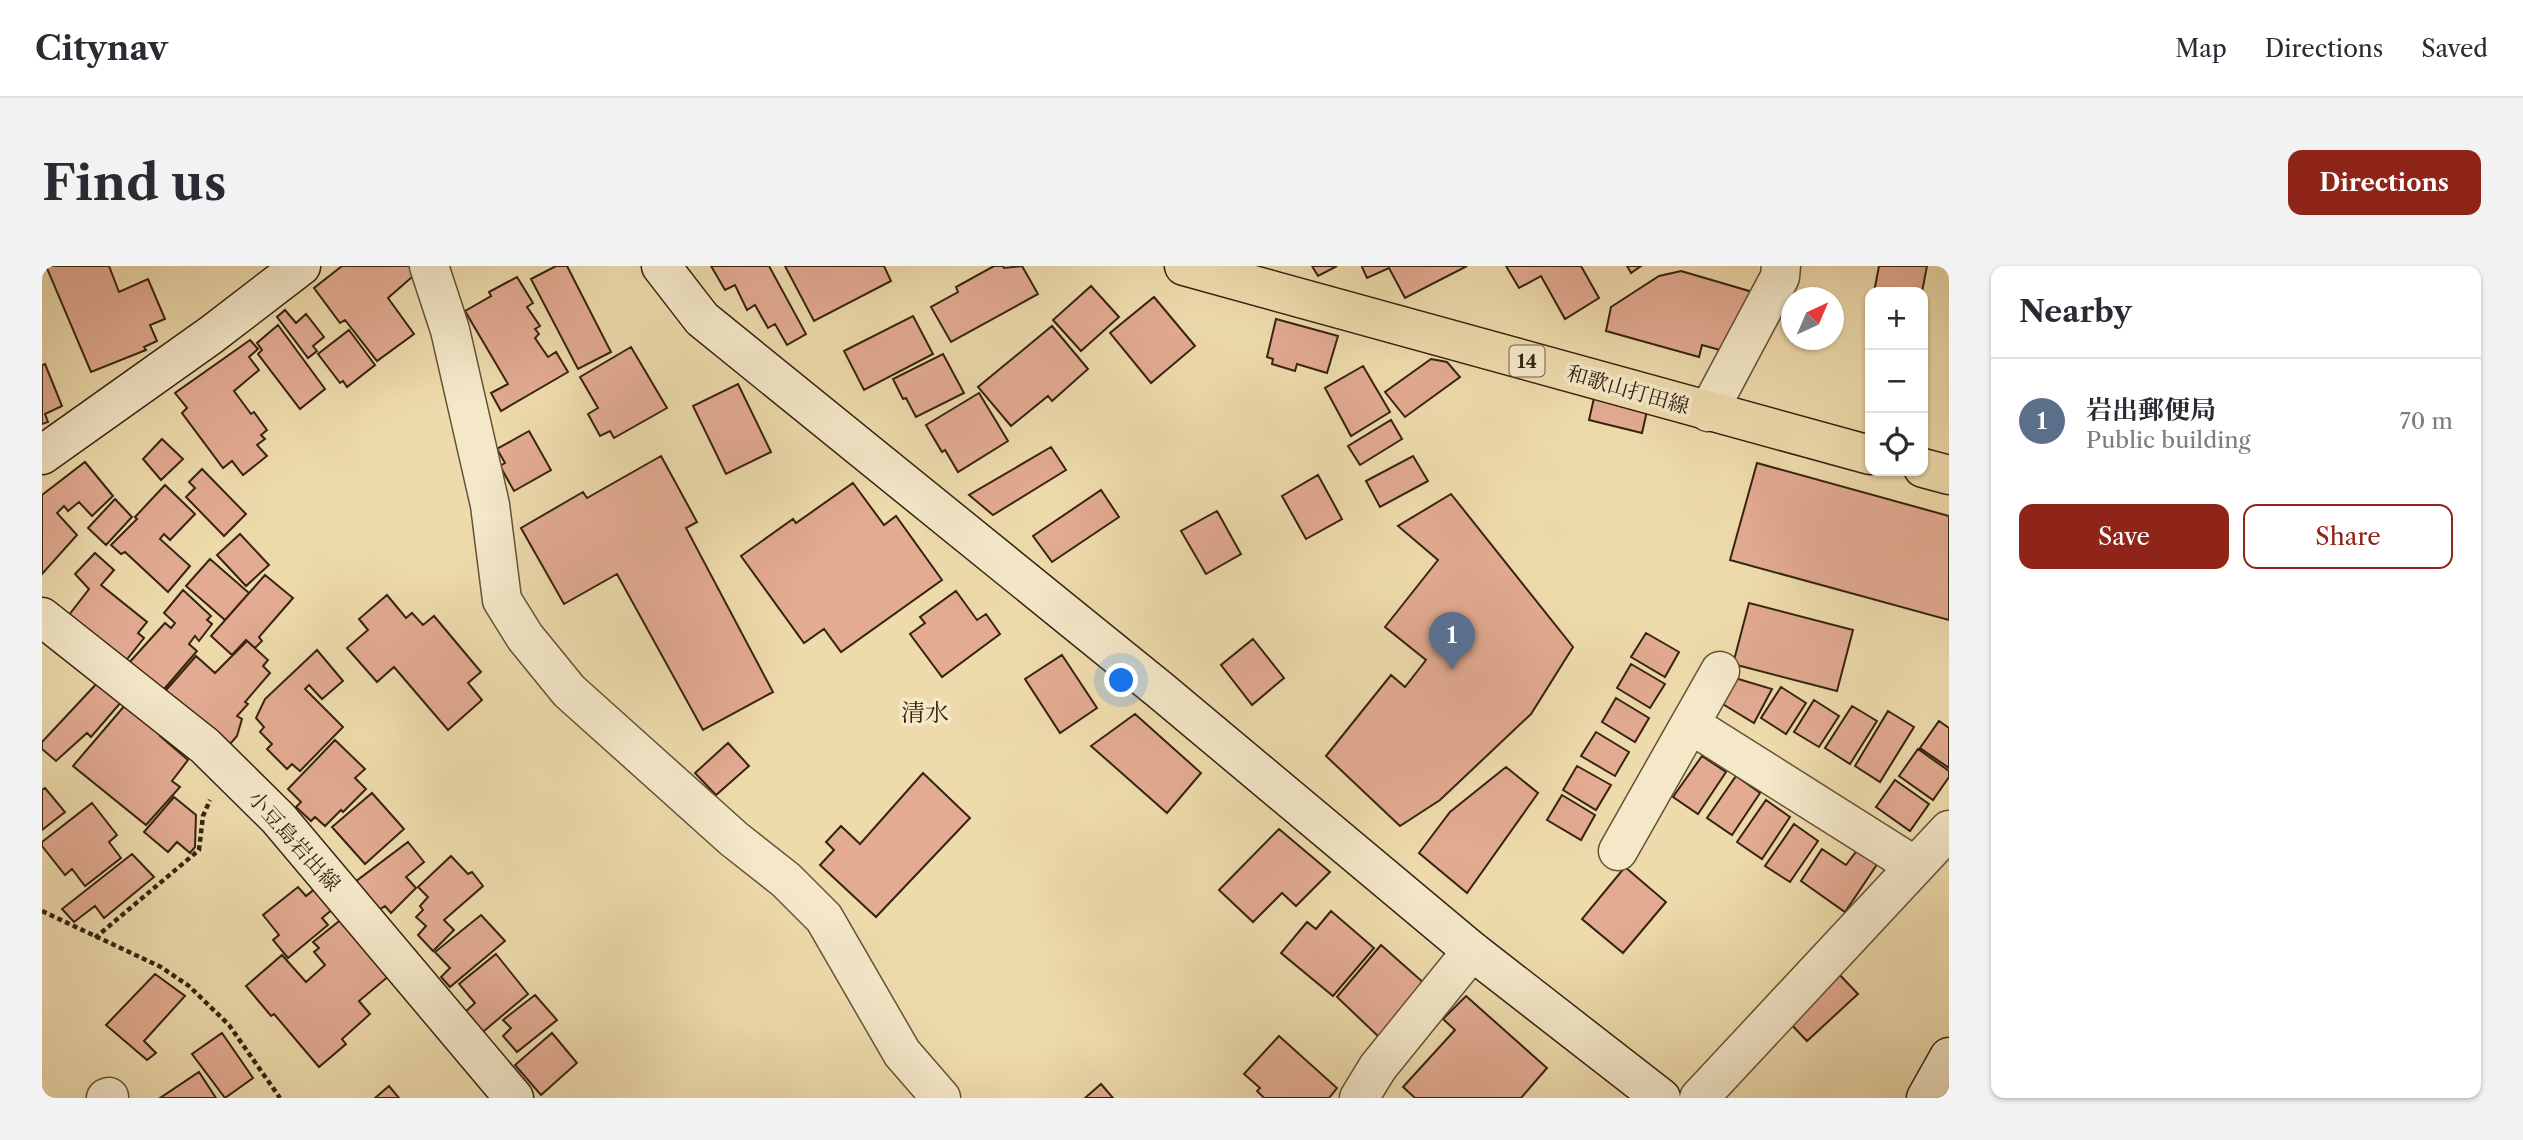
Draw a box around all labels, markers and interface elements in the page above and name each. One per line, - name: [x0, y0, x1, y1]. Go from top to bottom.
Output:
- text: Citynav: [35, 28, 168, 69]
- text: Map: [2175, 34, 2227, 63]
- text: Directions: [2265, 34, 2383, 63]
- text: Saved: [2421, 34, 2488, 63]
- button: Directions: [2288, 150, 2481, 215]
- text: Find us: [42, 152, 226, 213]
- north arrow: [1781, 287, 1844, 350]
- map controls: [1865, 287, 1928, 476]
- button: +: [1865, 287, 1928, 350]
- text: Nearby: [2019, 293, 2132, 330]
- road number: 14: [1510, 346, 1544, 376]
- button: −: [1865, 350, 1928, 413]
- street label: 和歌山打田線: [1564, 360, 1692, 419]
- text: 岩出郵便局: [2086, 394, 2216, 426]
- text: 1: [2037, 407, 2047, 435]
- text: 70 m: [2400, 407, 2453, 435]
- button: locate: [1865, 413, 1928, 476]
- text: Public building: [2086, 426, 2251, 454]
- button: Save: [2019, 504, 2229, 569]
- button: Share: [2243, 504, 2453, 569]
- pin: 1: [1429, 612, 1475, 670]
- your location: [1104, 663, 1138, 697]
- district label: 清水: [901, 698, 949, 727]
- street label: 小豆島岩出線: [243, 785, 346, 896]

